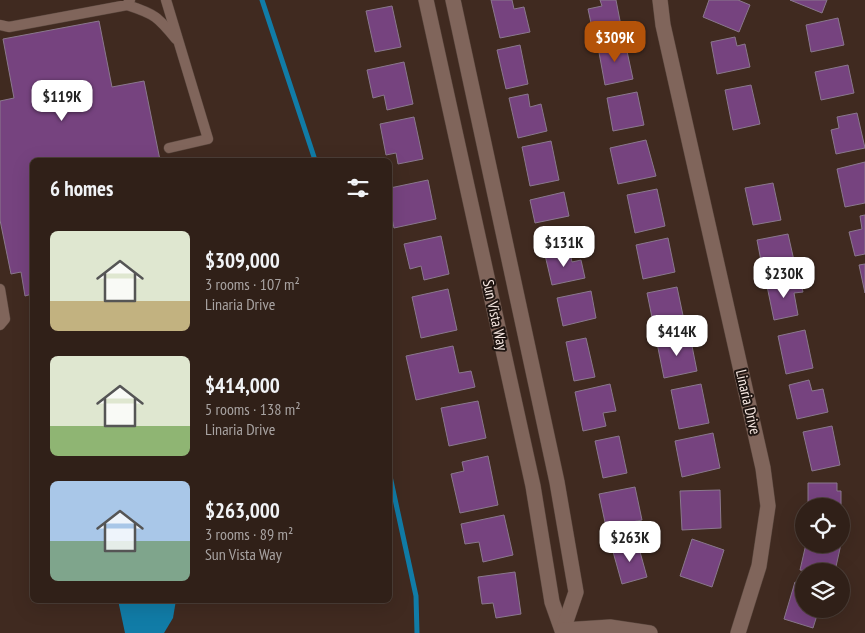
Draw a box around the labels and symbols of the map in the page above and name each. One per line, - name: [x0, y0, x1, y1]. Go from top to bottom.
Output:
- pin: $309K: [580, 20, 650, 63]
- pin: $119K: [27, 80, 97, 122]
- pin: $131K: [529, 226, 599, 268]
- pin: $230K: [749, 256, 819, 299]
- street label: Sun Vista Way: [479, 278, 512, 352]
- pin: $414K: [642, 314, 712, 357]
- street label: Linaria Drive: [732, 368, 765, 436]
- pin: $263K: [595, 520, 665, 563]

